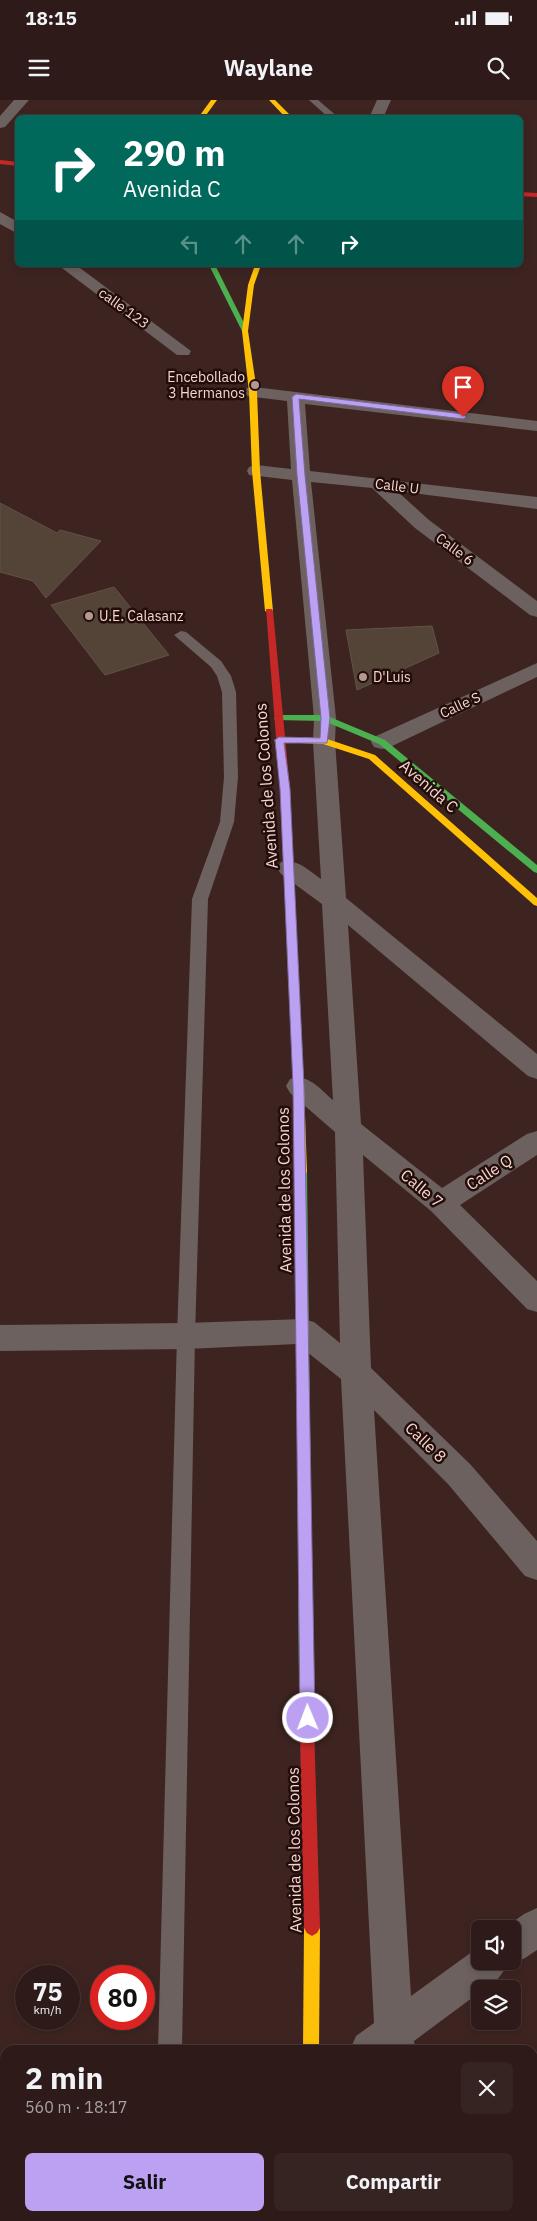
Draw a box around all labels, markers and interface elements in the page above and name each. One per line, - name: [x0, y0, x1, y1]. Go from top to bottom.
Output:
- text: 18:15: [25, 6, 77, 30]
- text: Waylane: [224, 53, 313, 82]
- icon: menu: [25, 54, 53, 82]
- icon: search: [484, 54, 512, 82]
- text: 290 m: [123, 130, 226, 176]
- icon: right: [40, 135, 105, 200]
- text: Avenida C: [123, 174, 221, 203]
- icon: left: [176, 230, 204, 258]
- icon: ahead: [229, 230, 257, 258]
- icon: ahead: [282, 230, 310, 258]
- icon: right: [335, 230, 363, 258]
- street label: calle 123: [95, 284, 153, 332]
- pin: [442, 366, 484, 417]
- place label: Encebollado 3 Hermanos: [167, 368, 245, 402]
- icon: arrive: [449, 373, 477, 401]
- marker: Encebollado 3 Hermanos: [249, 379, 261, 391]
- street label: Calle U: [374, 474, 420, 498]
- street label: Calle 6: [432, 529, 478, 569]
- place label: U.E. Calasanz: [99, 607, 184, 625]
- marker: U.E. Calasanz: [83, 610, 95, 622]
- place label: D'Luis: [373, 668, 411, 686]
- marker: D'Luis: [357, 671, 369, 683]
- street label: Calle S: [437, 688, 483, 722]
- street label: Avenida de los Colonos: [250, 703, 282, 869]
- street label: Avenida C: [396, 755, 462, 817]
- street label: Avenida de los Colonos: [273, 1107, 295, 1273]
- street label: Calle Q: [462, 1150, 516, 1194]
- street label: Calle 7: [397, 1165, 447, 1211]
- street label: Calle 8: [401, 1418, 451, 1466]
- position arrow: [281, 1691, 333, 1743]
- street label: Avenida de los Colonos: [283, 1767, 305, 1933]
- map controls: [471, 1920, 521, 2030]
- button: sound: [471, 1920, 521, 1970]
- speed limit sign: 80: [90, 1965, 155, 2030]
- text: 75: [32, 1975, 63, 2008]
- button: layers: [471, 1980, 521, 2030]
- text: km/h: [33, 2002, 62, 2017]
- text: 2 min: [25, 2058, 103, 2097]
- button: close: [461, 2062, 513, 2114]
- text: 560 m · 18:17: [25, 2097, 127, 2117]
- button: Salir: [25, 2153, 264, 2211]
- button: Compartir: [274, 2153, 513, 2211]

